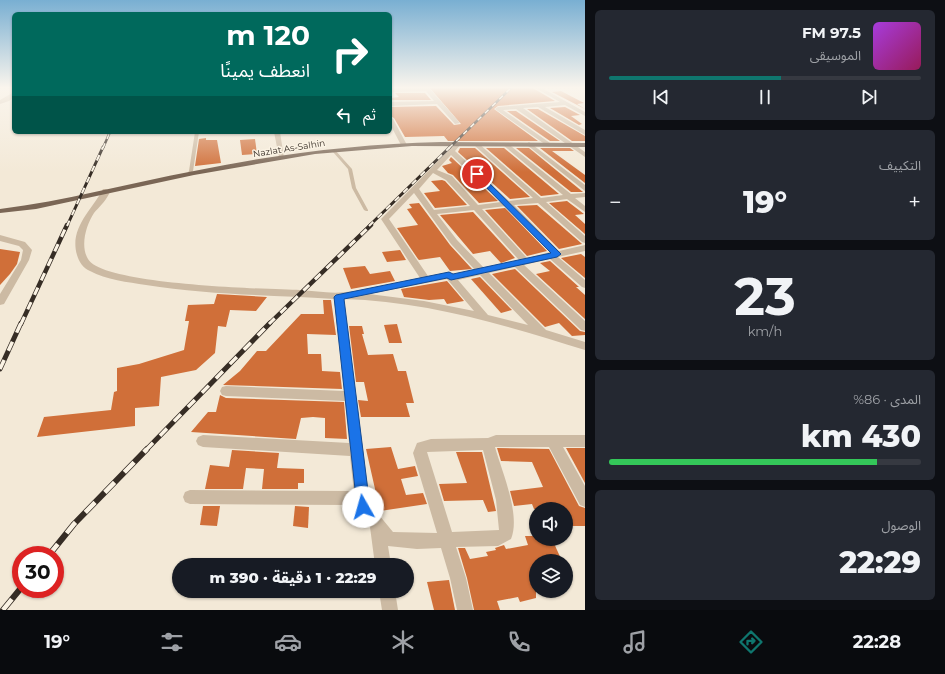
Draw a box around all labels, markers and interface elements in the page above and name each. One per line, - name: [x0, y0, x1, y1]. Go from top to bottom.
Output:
- text: 120 m: [226, 18, 310, 52]
- text: 97.5 FM: [802, 23, 861, 42]
- icon: right: [324, 28, 376, 80]
- text: الموسيقى: [810, 47, 861, 63]
- text: انعطف يمينًا: [220, 60, 310, 82]
- icon: previous: [650, 86, 672, 108]
- icon: pause: [754, 86, 776, 108]
- icon: next: [858, 86, 880, 108]
- icon: left: [333, 104, 355, 126]
- text: ثم: [363, 105, 376, 124]
- street label: Nazlat As-Salhin: [252, 137, 326, 159]
- pin: [460, 157, 494, 191]
- text: التكييف: [879, 157, 921, 173]
- icon: arrive: [466, 163, 488, 185]
- text: 19°: [743, 184, 787, 221]
- text: −: [609, 189, 622, 216]
- text: +: [908, 189, 921, 216]
- text: 23: [734, 265, 796, 328]
- text: km/h: [748, 323, 782, 339]
- text: المدى · 86%: [853, 391, 921, 407]
- text: 430 km: [801, 418, 921, 455]
- position arrow: [342, 486, 384, 528]
- map controls: [529, 502, 573, 598]
- button: sound: [529, 502, 573, 546]
- text: الوصول: [881, 517, 921, 533]
- text: 22:29: [839, 544, 921, 581]
- speed limit sign: 30: [12, 546, 64, 598]
- button: layers: [529, 554, 573, 598]
- text: 22:29 · 1 دقيقة · 390 m: [210, 568, 376, 587]
- icon: filters: [158, 628, 186, 656]
- icon: car: [274, 628, 302, 656]
- icon: climate: [389, 628, 417, 656]
- icon: phone: [505, 628, 533, 656]
- icon: music: [621, 628, 649, 656]
- icon: directions: [737, 628, 765, 656]
- text: 19°: [44, 631, 70, 653]
- text: 22:28: [853, 631, 901, 653]

